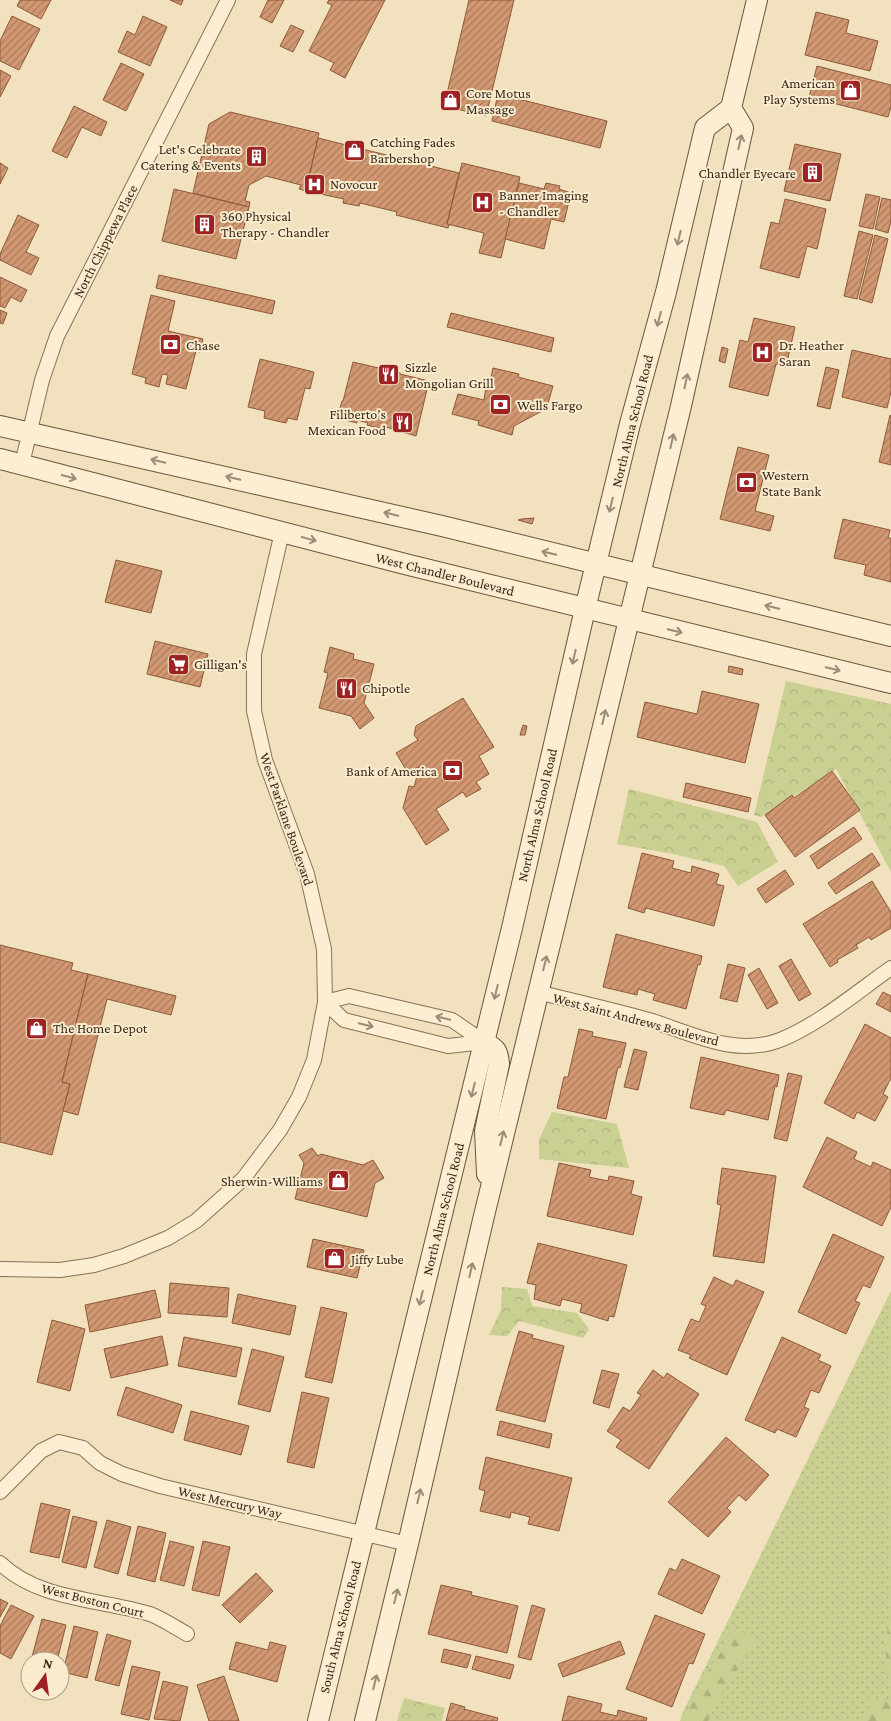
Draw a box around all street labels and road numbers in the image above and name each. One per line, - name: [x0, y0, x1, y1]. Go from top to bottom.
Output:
- street label: North Chippewa Place: [70, 182, 140, 300]
- street label: North Alma School Road: [608, 352, 656, 489]
- street label: West Chandler Boulevard: [374, 549, 517, 599]
- street label: North Alma School Road: [514, 746, 560, 883]
- street label: West Parklane Boulevard: [257, 751, 317, 888]
- street label: West Saint Andrews Boulevard: [551, 989, 721, 1049]
- street label: North Alma School Road: [419, 1140, 467, 1277]
- street label: West Mercury Way: [177, 1482, 284, 1522]
- street label: South Alma School Road: [316, 1558, 364, 1695]
- street label: West Boston Court: [40, 1580, 146, 1621]

